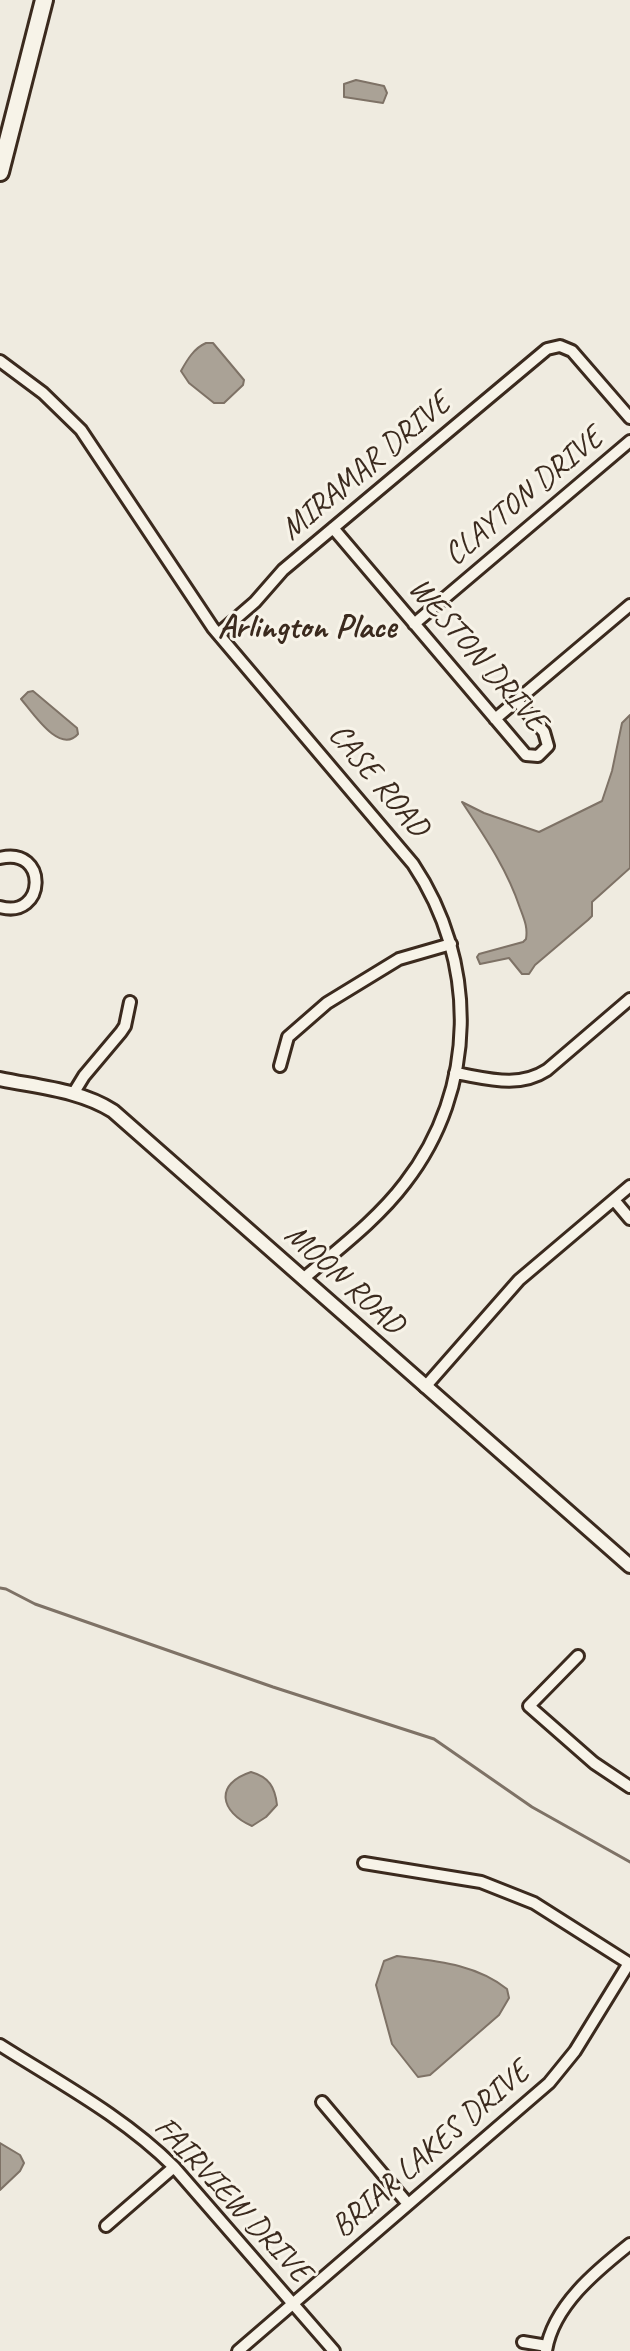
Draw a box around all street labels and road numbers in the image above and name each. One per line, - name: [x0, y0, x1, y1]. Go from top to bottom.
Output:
- street label: MIRAMAR DRIVE: [273, 385, 459, 549]
- street label: CLAYTON DRIVE: [437, 420, 611, 574]
- street label: WESTON DRIVE: [400, 570, 554, 740]
- street label: CASE ROAD: [319, 716, 437, 846]
- street label: MOON ROAD: [276, 1216, 412, 1344]
- street label: BRIAR LAKES DRIVE: [324, 2054, 538, 2246]
- street label: FAIRVIEW DRIVE: [145, 2109, 319, 2291]

